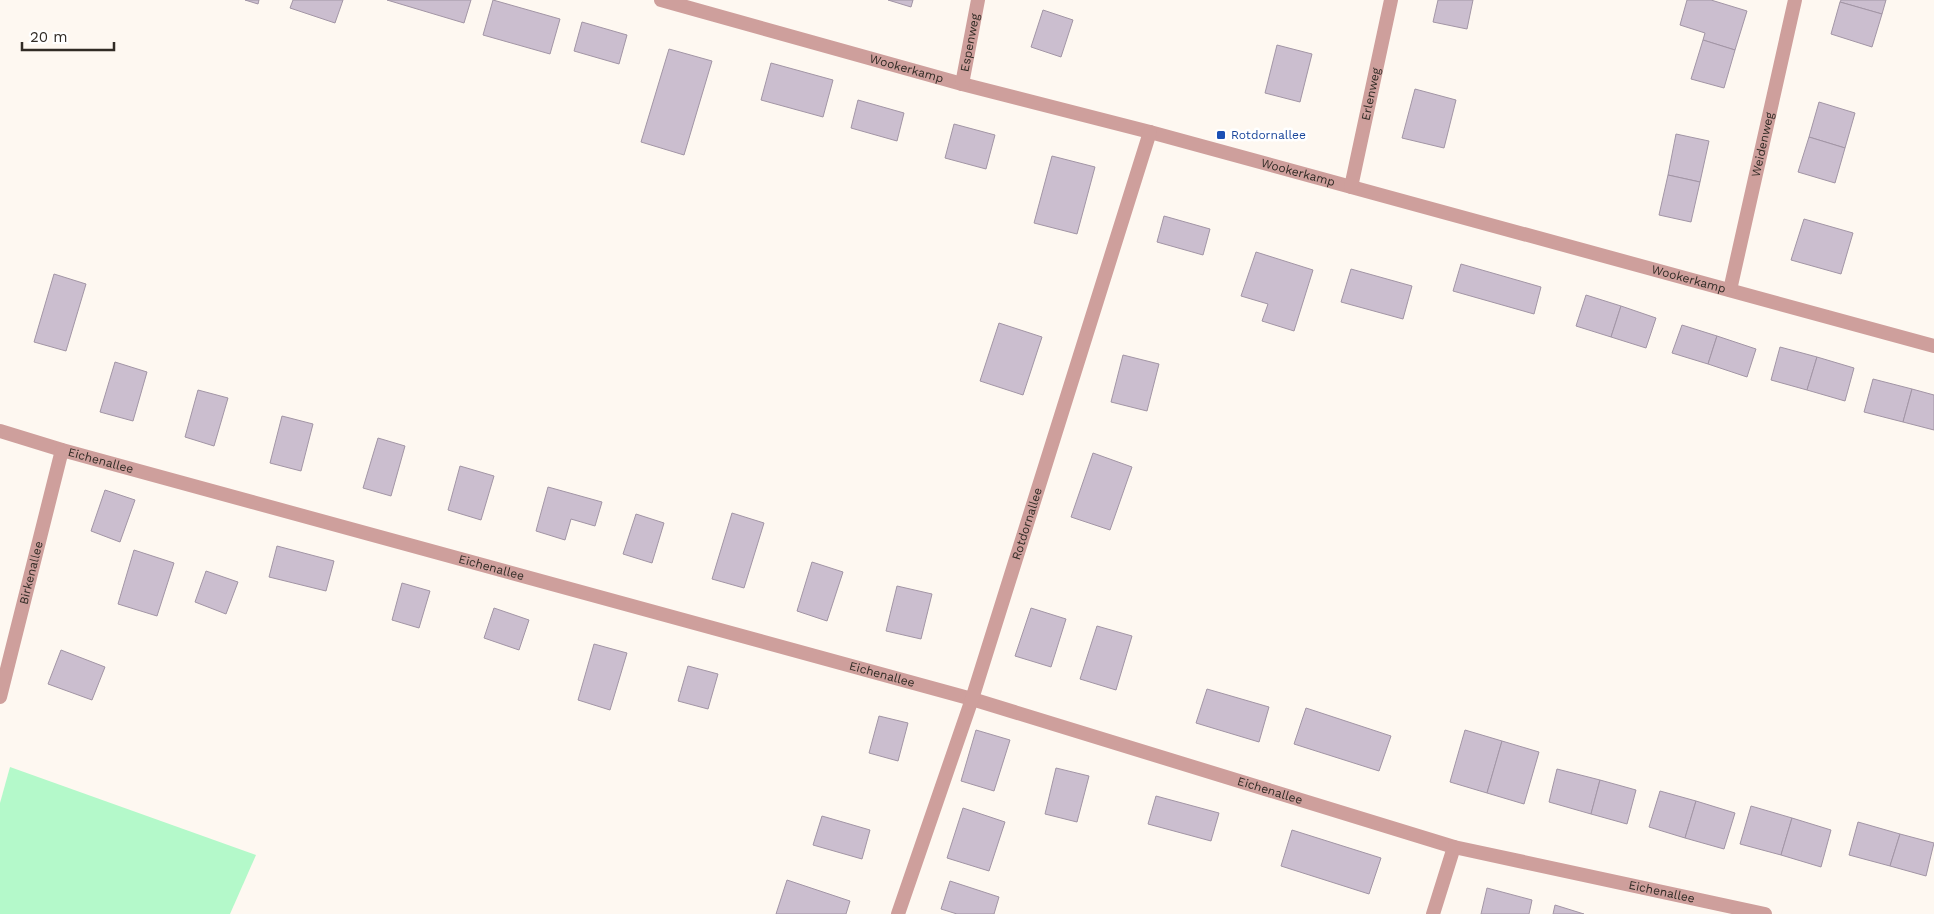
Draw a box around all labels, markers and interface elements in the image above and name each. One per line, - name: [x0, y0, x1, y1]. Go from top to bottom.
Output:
- street label: Espenweg: [957, 12, 982, 73]
- scale bar: [22, 20, 115, 52]
- text: 20 m: [30, 28, 68, 46]
- street label: Wookerkamp: [868, 52, 945, 86]
- street label: Erlenweg: [1358, 66, 1383, 122]
- street label: Weidenweg: [1749, 110, 1777, 178]
- place label: Rotdornallee: [1231, 128, 1306, 142]
- marker: Rotdornallee: [1215, 129, 1227, 141]
- street label: Wookerkamp: [1259, 156, 1337, 189]
- street label: Wookerkamp: [1650, 262, 1727, 296]
- street label: Eichenallee: [66, 445, 135, 476]
- street label: Rotdornallee: [1009, 486, 1045, 562]
- street label: Birkenallee: [16, 540, 46, 606]
- street label: Eichenallee: [457, 552, 526, 583]
- street label: Eichenallee: [848, 659, 916, 690]
- street label: Eichenallee: [1236, 774, 1304, 807]
- street label: Eichenallee: [1627, 878, 1696, 906]

